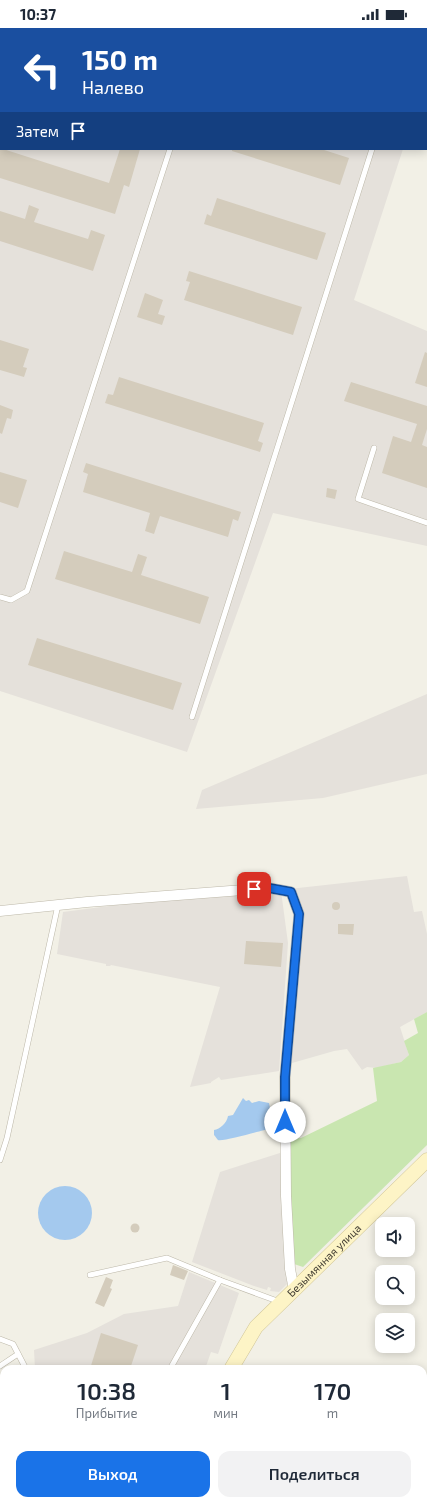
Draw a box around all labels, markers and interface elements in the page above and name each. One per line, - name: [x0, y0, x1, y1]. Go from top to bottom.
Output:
- text: 10:37: [20, 5, 56, 23]
- text: 150 m: [82, 42, 158, 76]
- icon: left: [16, 44, 68, 96]
- text: Налево: [82, 76, 144, 98]
- icon: arrive: [67, 120, 89, 142]
- text: Затем: [16, 122, 59, 140]
- pin: [237, 872, 271, 906]
- icon: arrive: [243, 878, 265, 900]
- position arrow: [264, 1101, 306, 1143]
- map controls: [375, 1217, 415, 1353]
- button: sound: [375, 1217, 415, 1257]
- street label: Безымянная улица: [284, 1221, 363, 1299]
- button: search: [375, 1265, 415, 1305]
- button: layers: [375, 1313, 415, 1353]
- text: 10:38: [77, 1376, 136, 1405]
- text: 1: [221, 1376, 231, 1405]
- text: 170: [314, 1376, 351, 1405]
- text: Прибытие: [76, 1405, 137, 1421]
- text: мин: [213, 1405, 238, 1421]
- text: m: [327, 1405, 338, 1421]
- button: Выход: [16, 1451, 210, 1497]
- button: Поделиться: [218, 1451, 411, 1497]

